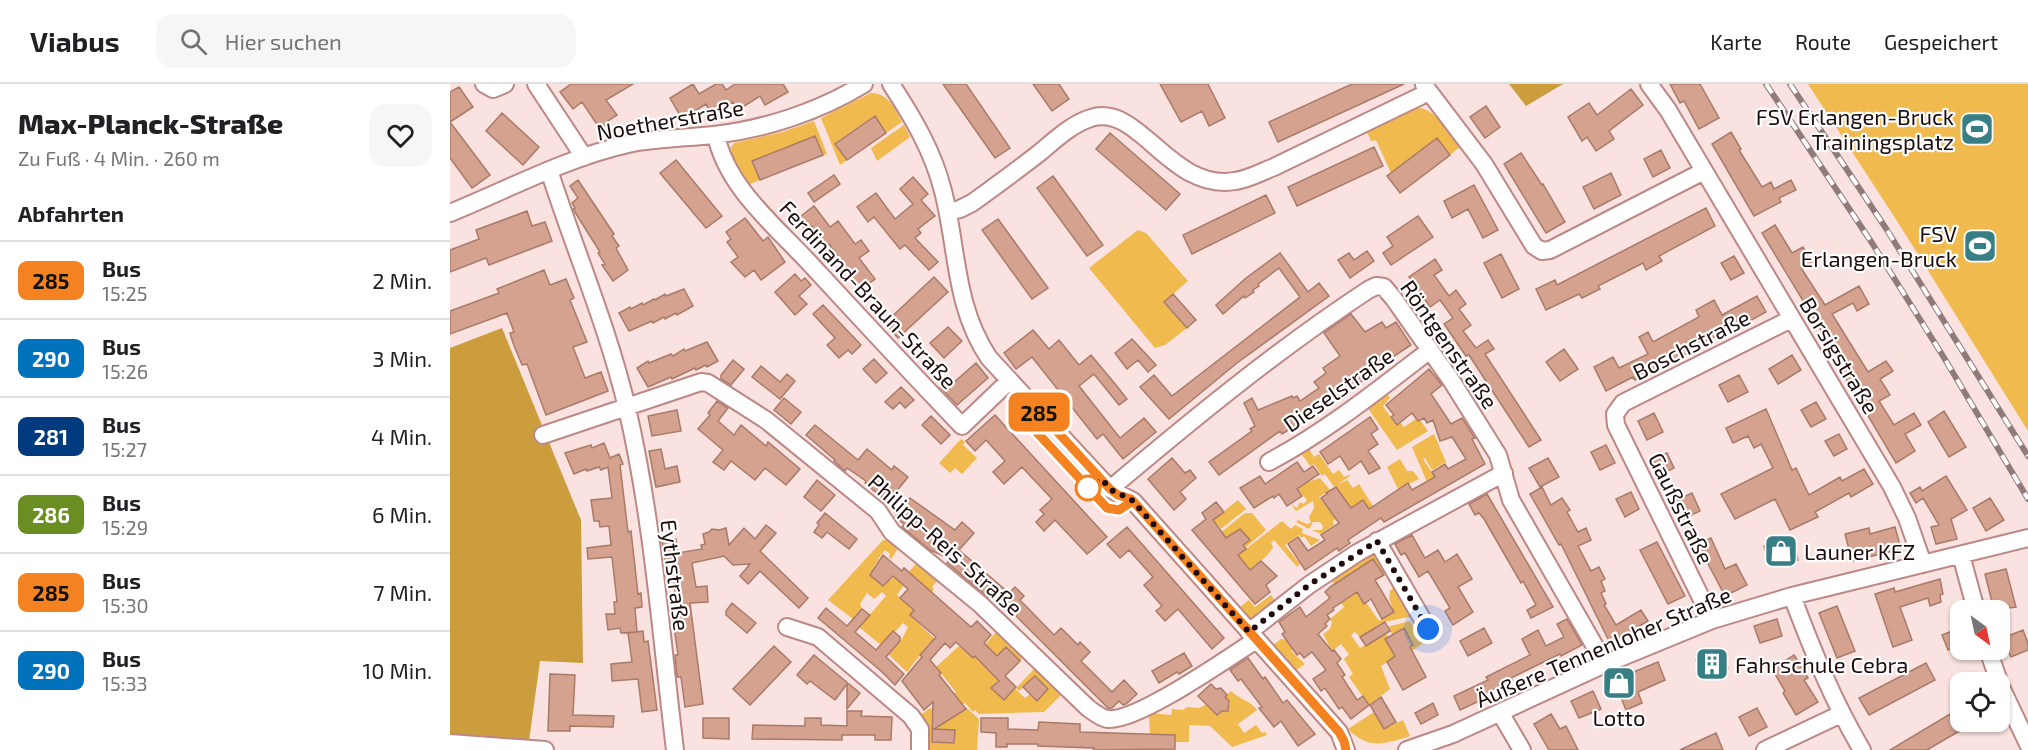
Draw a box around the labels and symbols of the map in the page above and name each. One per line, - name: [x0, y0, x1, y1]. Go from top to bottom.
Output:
- street label: Noetherstraße: [594, 93, 746, 145]
- place label: FSV Erlangen-Bruck Trainingsplatz: [1756, 103, 1954, 154]
- sports icon: FSV Erlangen-Bruck Trainingsplatz: [1959, 111, 1995, 147]
- street label: Ferdinand-Braun-Straße: [775, 195, 963, 393]
- place label: FSV Erlangen-Bruck: [1801, 220, 1958, 271]
- sports icon: FSV Erlangen-Bruck: [1962, 228, 1998, 264]
- street label: Röntgenstraße: [1396, 275, 1504, 413]
- street label: Borsigstraße: [1795, 292, 1885, 418]
- street label: Boschstraße: [1628, 303, 1754, 385]
- street label: Dieselstraße: [1278, 341, 1398, 437]
- line badge: 285: [1004, 392, 1074, 432]
- street label: Gaußstraße: [1644, 448, 1720, 568]
- street label: Philipp-Reis-Straße: [864, 468, 1028, 620]
- unlabelled marker: [1075, 475, 1101, 501]
- street label: Eythstraße: [656, 518, 696, 632]
- shop icon: Launer KFZ: [1763, 533, 1799, 569]
- place label: Launer KFZ: [1804, 538, 1915, 564]
- street label: Äußere Tennenloher Straße: [1471, 580, 1735, 712]
- north arrow: [1950, 600, 2010, 660]
- your location: [1413, 614, 1443, 644]
- building icon: Fahrschule Cebra: [1694, 646, 1730, 682]
- place label: Fahrschule Cebra: [1735, 651, 1908, 677]
- shop icon: Lotto: [1601, 665, 1637, 701]
- place label: Lotto: [1593, 704, 1646, 730]

